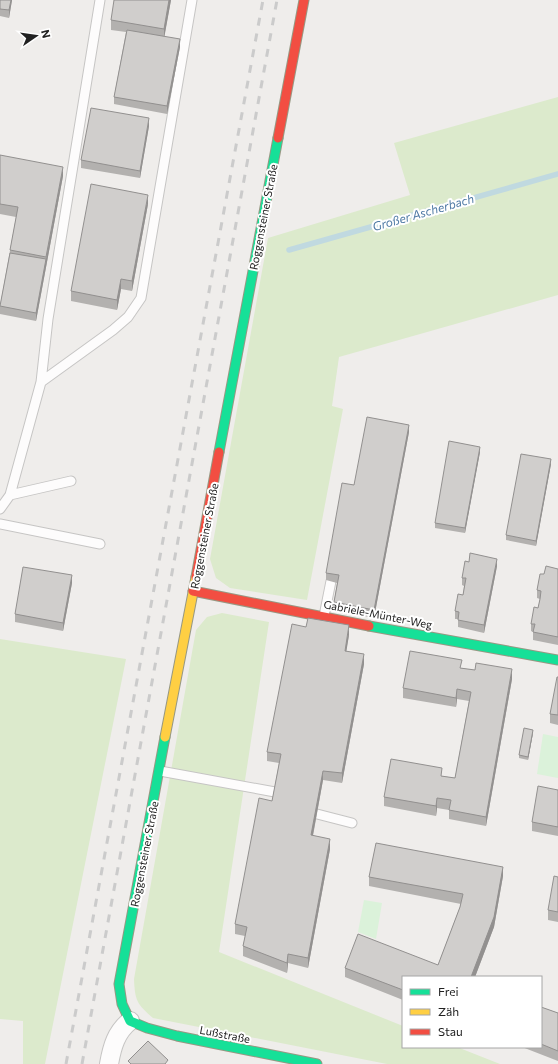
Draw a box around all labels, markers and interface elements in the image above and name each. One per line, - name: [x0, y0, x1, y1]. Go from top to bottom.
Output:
- north arrow: [16, 16, 56, 56]
- text: N: [39, 28, 53, 39]
- street label: Roggensteiner Straße: [246, 163, 280, 271]
- water label: Großer Ascherbach: [371, 191, 475, 233]
- street label: Roggensteiner Straße: [187, 482, 221, 590]
- street label: Gabriele-Münter-Weg: [323, 597, 433, 631]
- street label: Roggensteiner Straße: [127, 800, 161, 908]
- legend: [402, 976, 542, 1048]
- text: Frei: [438, 984, 459, 998]
- text: Zäh: [438, 1004, 459, 1018]
- street label: Lußstraße: [199, 1023, 252, 1045]
- text: Stau: [438, 1024, 463, 1038]

